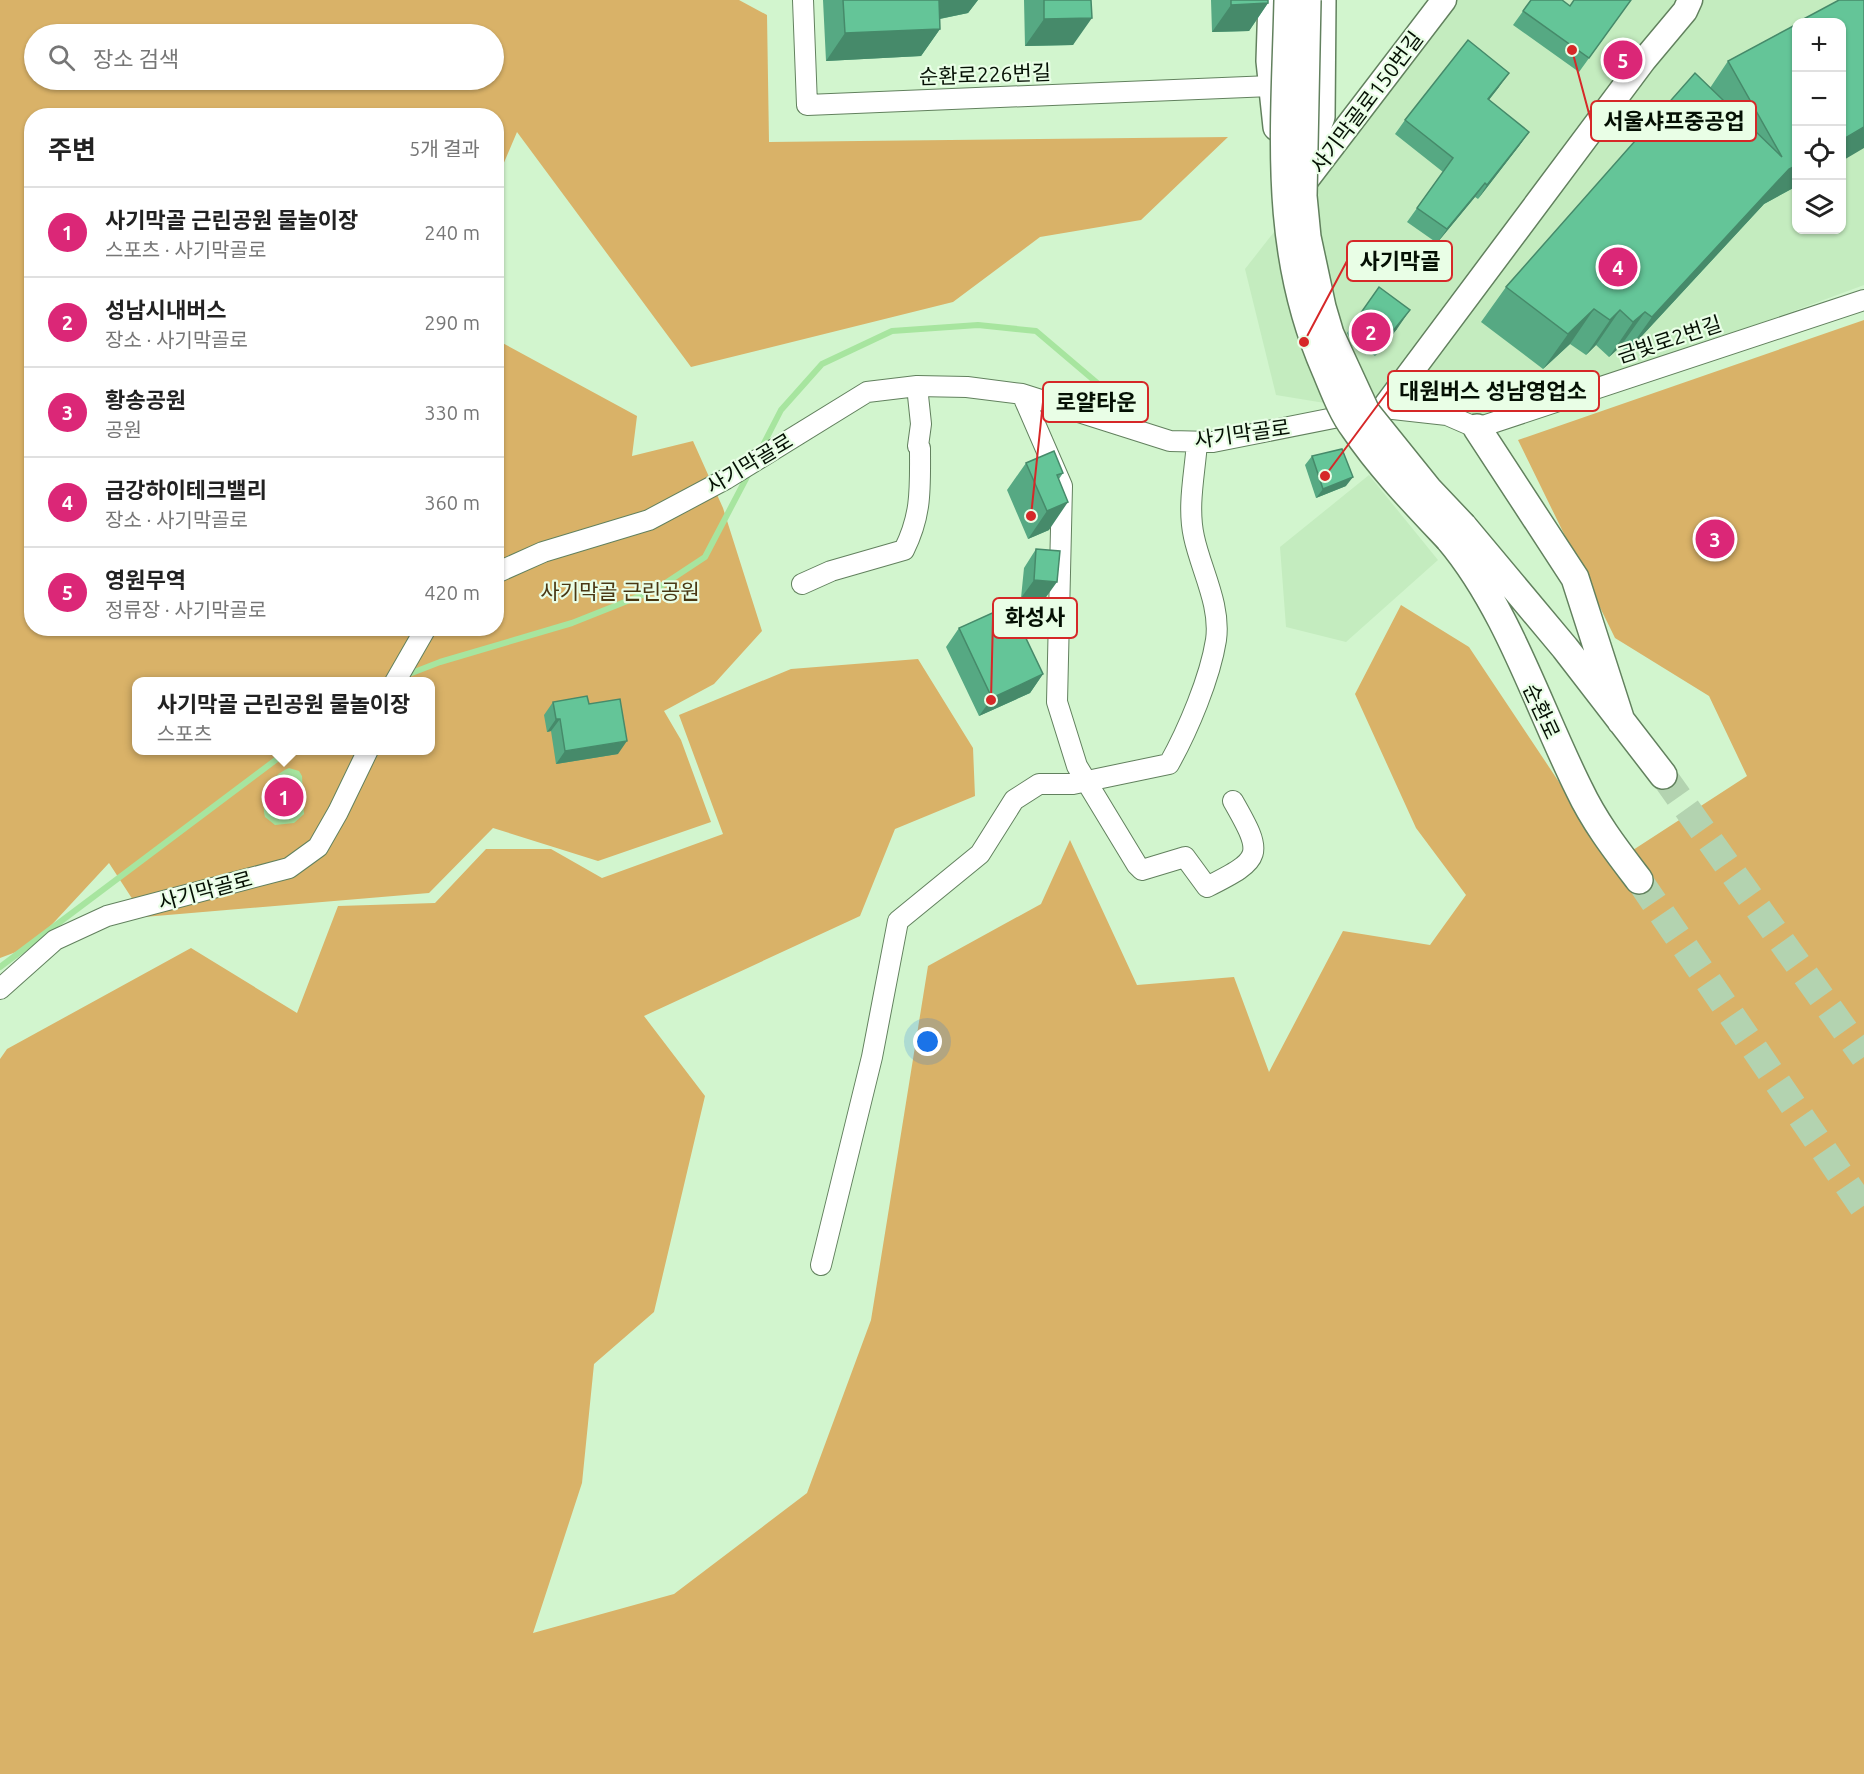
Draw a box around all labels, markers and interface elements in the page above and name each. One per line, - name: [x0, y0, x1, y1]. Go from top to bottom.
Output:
- map controls: [1792, 18, 1846, 234]
- button: +: [1792, 18, 1846, 72]
- search box: [24, 24, 504, 90]
- street label: 사기막골로150번길: [1305, 27, 1427, 177]
- pin: 5: [1604, 38, 1642, 82]
- icon: search: [45, 41, 78, 74]
- text: 장소 검색: [93, 46, 179, 71]
- street label: 순환로226번길: [919, 60, 1051, 88]
- button: −: [1792, 72, 1846, 126]
- callout: 서울샤프중공업: [1591, 101, 1756, 141]
- text: 서울샤프중공업: [1603, 108, 1745, 133]
- button: locate: [1792, 126, 1846, 180]
- text: 주변: [48, 135, 96, 164]
- text: 5개 결과: [409, 137, 480, 160]
- button: layers: [1792, 180, 1846, 234]
- text: 사기막골 근린공원 물놀이장: [105, 207, 358, 232]
- text: 1: [62, 221, 73, 244]
- text: 240 m: [424, 221, 480, 244]
- text: 스포츠 · 사기막골로: [105, 238, 266, 261]
- callout: 사기막골: [1347, 241, 1452, 281]
- pin: 4: [1598, 244, 1638, 290]
- text: 사기막골: [1360, 248, 1440, 273]
- text: 성남시내버스: [105, 297, 226, 322]
- pin: 2: [1352, 310, 1390, 354]
- text: 2: [62, 311, 73, 334]
- text: 290 m: [424, 311, 480, 334]
- street label: 금빛로2번길: [1614, 311, 1724, 367]
- text: 장소 · 사기막골로: [105, 328, 248, 351]
- callout: 대원버스 성남영업소: [1388, 371, 1599, 411]
- text: 대원버스 성남영업소: [1399, 378, 1587, 403]
- callout: 로얄타운: [1043, 382, 1148, 422]
- text: 황송공원: [105, 387, 186, 412]
- text: 로얄타운: [1056, 389, 1136, 414]
- text: 3: [62, 401, 73, 424]
- text: 330 m: [424, 401, 480, 424]
- street label: 사기막골로: [1192, 414, 1292, 452]
- text: 공원: [105, 418, 142, 441]
- street label: 사기막골로: [701, 428, 797, 498]
- text: 금강하이테크밸리: [105, 477, 267, 502]
- text: 4: [62, 491, 73, 514]
- text: 360 m: [424, 491, 480, 514]
- text: 장소 · 사기막골로: [105, 508, 248, 531]
- pin: 3: [1696, 516, 1734, 562]
- text: 영원무역: [105, 567, 186, 592]
- park label: 사기막골 근린공원: [540, 579, 700, 603]
- text: 5: [62, 581, 73, 604]
- text: 420 m: [424, 581, 480, 604]
- text: 정류장 · 사기막골로: [105, 598, 266, 621]
- callout: 화성사: [993, 598, 1077, 638]
- text: 화성사: [1005, 604, 1065, 629]
- popup: [132, 677, 435, 755]
- street label: 순환로: [1519, 680, 1565, 742]
- text: 사기막골 근린공원 물놀이장: [157, 691, 410, 716]
- text: 스포츠: [157, 722, 212, 745]
- pin: 1: [264, 774, 304, 820]
- street label: 사기막골로: [155, 866, 255, 914]
- your location: [913, 1027, 942, 1056]

